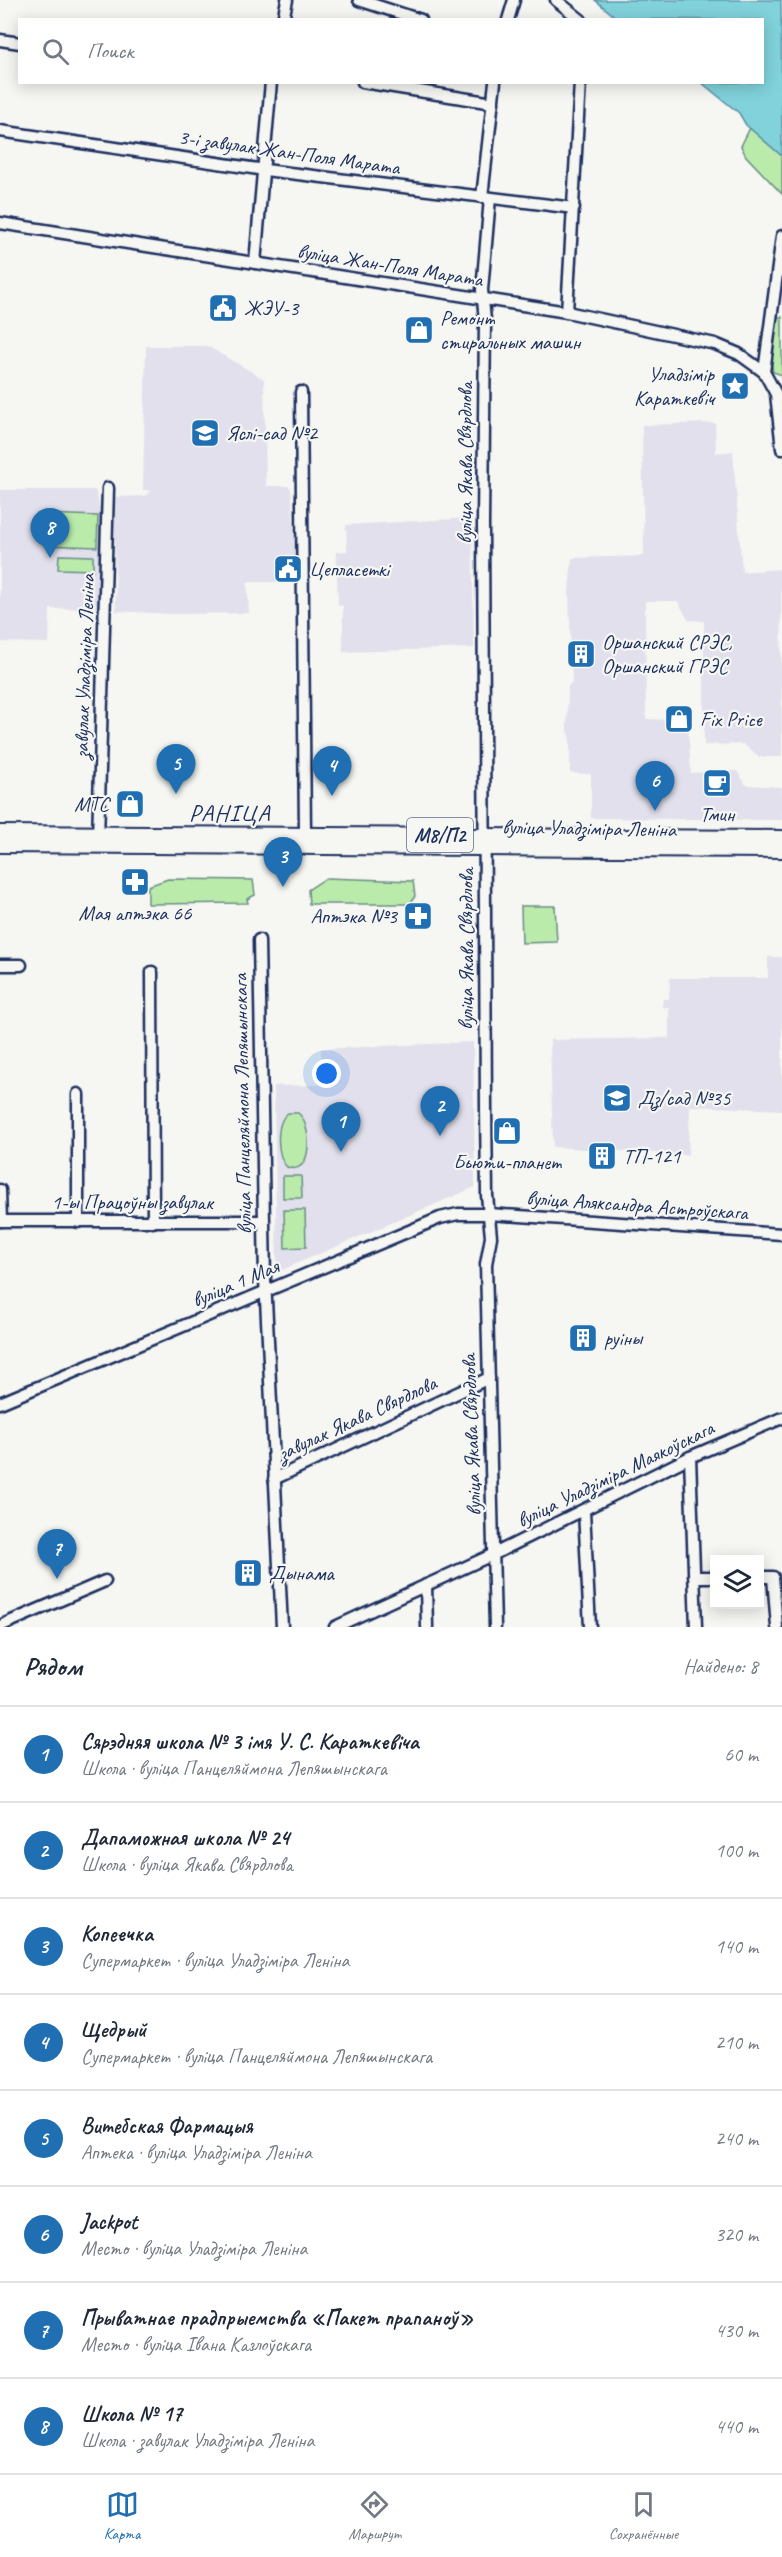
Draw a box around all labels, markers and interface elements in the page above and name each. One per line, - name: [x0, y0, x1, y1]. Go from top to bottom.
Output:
- search box: [18, 18, 764, 84]
- icon: search: [39, 35, 72, 68]
- text: Поиск: [87, 37, 133, 65]
- street label: 3-і завулак Жан-Поля Марата: [177, 124, 403, 182]
- street label: вуліца Жан-Поля Марата: [296, 238, 486, 293]
- public building icon: ЖЭУ-3: [207, 292, 239, 324]
- place label: ЖЭУ-3: [244, 295, 300, 321]
- place label: Ремонт стиральных машин: [440, 305, 582, 355]
- shop icon: Ремонт стиральных машин: [403, 314, 435, 346]
- place label: Уладзімір Караткевіч: [634, 361, 716, 411]
- place icon: Уладзімір Караткевіч: [719, 370, 751, 402]
- street label: вуліца Якава Свярдлова: [452, 380, 478, 544]
- school or university icon: Яслі-сад №2: [189, 417, 221, 449]
- place label: Яслі-сад №2: [226, 420, 319, 446]
- pin: 8: [31, 508, 70, 558]
- public building icon: Цепласеткі: [272, 553, 304, 585]
- place label: Цепласеткі: [309, 556, 392, 582]
- street label: завулак Уладзіміра Леніна: [68, 572, 101, 762]
- place label: Оршанский СРЭС, Оршанский ГРЭС: [602, 629, 732, 679]
- building icon: Оршанский СРЭС, Оршанский ГРЭС: [565, 638, 597, 670]
- shop icon: Fix Price: [663, 703, 695, 735]
- place label: Fix Price: [700, 706, 763, 732]
- pin: 5: [156, 744, 195, 794]
- pin: 4: [312, 746, 352, 796]
- pin: 6: [636, 762, 674, 811]
- cafe icon: Тмин: [701, 767, 733, 799]
- shop icon: МТС: [114, 788, 146, 820]
- place label: МТС: [74, 791, 112, 817]
- district label: РАНІЦА: [189, 798, 271, 828]
- place label: Тмин: [700, 801, 736, 827]
- street label: вуліца Уладзіміра Леніна: [502, 813, 678, 844]
- road number: М8/П2: [407, 818, 473, 852]
- pin: 3: [264, 838, 302, 887]
- pharmacy icon: Мая аптэка 66: [119, 866, 151, 898]
- street label: вуліца Якава Свярдлова: [453, 866, 479, 1030]
- place label: Мая аптэка 66: [79, 900, 192, 926]
- pharmacy icon: Аптэка №3: [402, 900, 434, 932]
- place label: Аптэка №3: [310, 903, 399, 929]
- street label: вуліца Панцеляймона Лепяшынскага: [227, 972, 257, 1235]
- your location: [312, 1059, 341, 1088]
- school or university icon: Дз/сад №35: [601, 1082, 633, 1114]
- place label: Дз/сад №35: [638, 1085, 732, 1112]
- pin: 2: [420, 1086, 460, 1136]
- pin: 1: [322, 1102, 360, 1152]
- shop icon: Бьюти-планет: [491, 1115, 523, 1147]
- building icon: ТП-121: [586, 1140, 618, 1172]
- place label: ТП-121: [623, 1143, 682, 1169]
- place label: Бьюти-планет: [453, 1149, 562, 1175]
- street label: вуліца Аляксандра Астроўскага: [525, 1184, 750, 1226]
- street label: 1-ы Працоўны завулак: [51, 1189, 215, 1216]
- street label: вуліца 1 Мая: [188, 1253, 284, 1313]
- building icon: руіны: [567, 1322, 599, 1354]
- place label: руіны: [604, 1325, 644, 1351]
- street label: вуліца Якава Свярдлова: [455, 1351, 487, 1516]
- street label: завулак Якава Свярдлова: [271, 1369, 442, 1468]
- street label: вуліца Уладзіміра Маякоўскага: [512, 1414, 720, 1534]
- pin: 7: [38, 1530, 76, 1579]
- map controls: [710, 1555, 764, 1609]
- button: layers: [710, 1555, 764, 1609]
- building icon: Дынама: [232, 1557, 264, 1589]
- place label: Дынама: [269, 1560, 335, 1586]
- text: Рядом: [24, 1650, 82, 1683]
- text: Найдено: 8: [683, 1654, 758, 1679]
- text: Сярэдняя школа № 3 імя У. С. Караткевіча: [81, 1728, 419, 1756]
- text: 1: [39, 1742, 48, 1767]
- text: 60 m: [724, 1742, 758, 1767]
- text: Школа · вуліца Панцеляймона Лепяшынскага: [81, 1756, 387, 1781]
- text: Дапаможная школа № 24: [81, 1824, 289, 1852]
- text: 2: [39, 1838, 48, 1863]
- text: 100 m: [715, 1838, 758, 1863]
- text: Школа · вуліца Якава Свярдлова: [81, 1852, 293, 1877]
- text: Копеечка: [81, 1920, 153, 1948]
- text: 3: [39, 1934, 48, 1959]
- text: 140 m: [715, 1934, 758, 1959]
- text: Супермаркет · вуліца Уладзіміра Леніна: [81, 1948, 349, 1973]
- text: Щедрый: [81, 2016, 146, 2044]
- text: 4: [39, 2030, 48, 2055]
- text: 210 m: [715, 2030, 758, 2055]
- text: Супермаркет · вуліца Панцеляймона Лепяшынскага: [81, 2044, 432, 2069]
- text: Витебская Фармацыя: [81, 2112, 253, 2140]
- text: 5: [39, 2126, 48, 2151]
- text: 240 m: [715, 2126, 758, 2151]
- text: Аптека · вуліца Уладзіміра Леніна: [81, 2140, 312, 2165]
- text: Jackpot: [81, 2208, 137, 2236]
- text: 6: [39, 2222, 48, 2247]
- text: 320 m: [715, 2222, 758, 2247]
- text: Место · вуліца Уладзіміра Леніна: [81, 2236, 307, 2261]
- text: Прыватнае прадпрыемства «Пакет прапаноў»: [81, 2304, 473, 2332]
- text: 7: [39, 2318, 48, 2343]
- text: 430 m: [715, 2318, 758, 2343]
- text: Место · вуліца Івана Казлоўскага: [81, 2332, 311, 2357]
- text: Школа № 17: [81, 2400, 182, 2428]
- text: 8: [39, 2414, 48, 2439]
- text: 440 m: [715, 2414, 758, 2439]
- text: Школа · завулак Уладзіміра Леніна: [81, 2428, 314, 2453]
- tab: Карта: [104, 2488, 140, 2544]
- tab: Маршрут: [348, 2488, 401, 2544]
- tab: Сохранённые: [609, 2488, 678, 2544]

